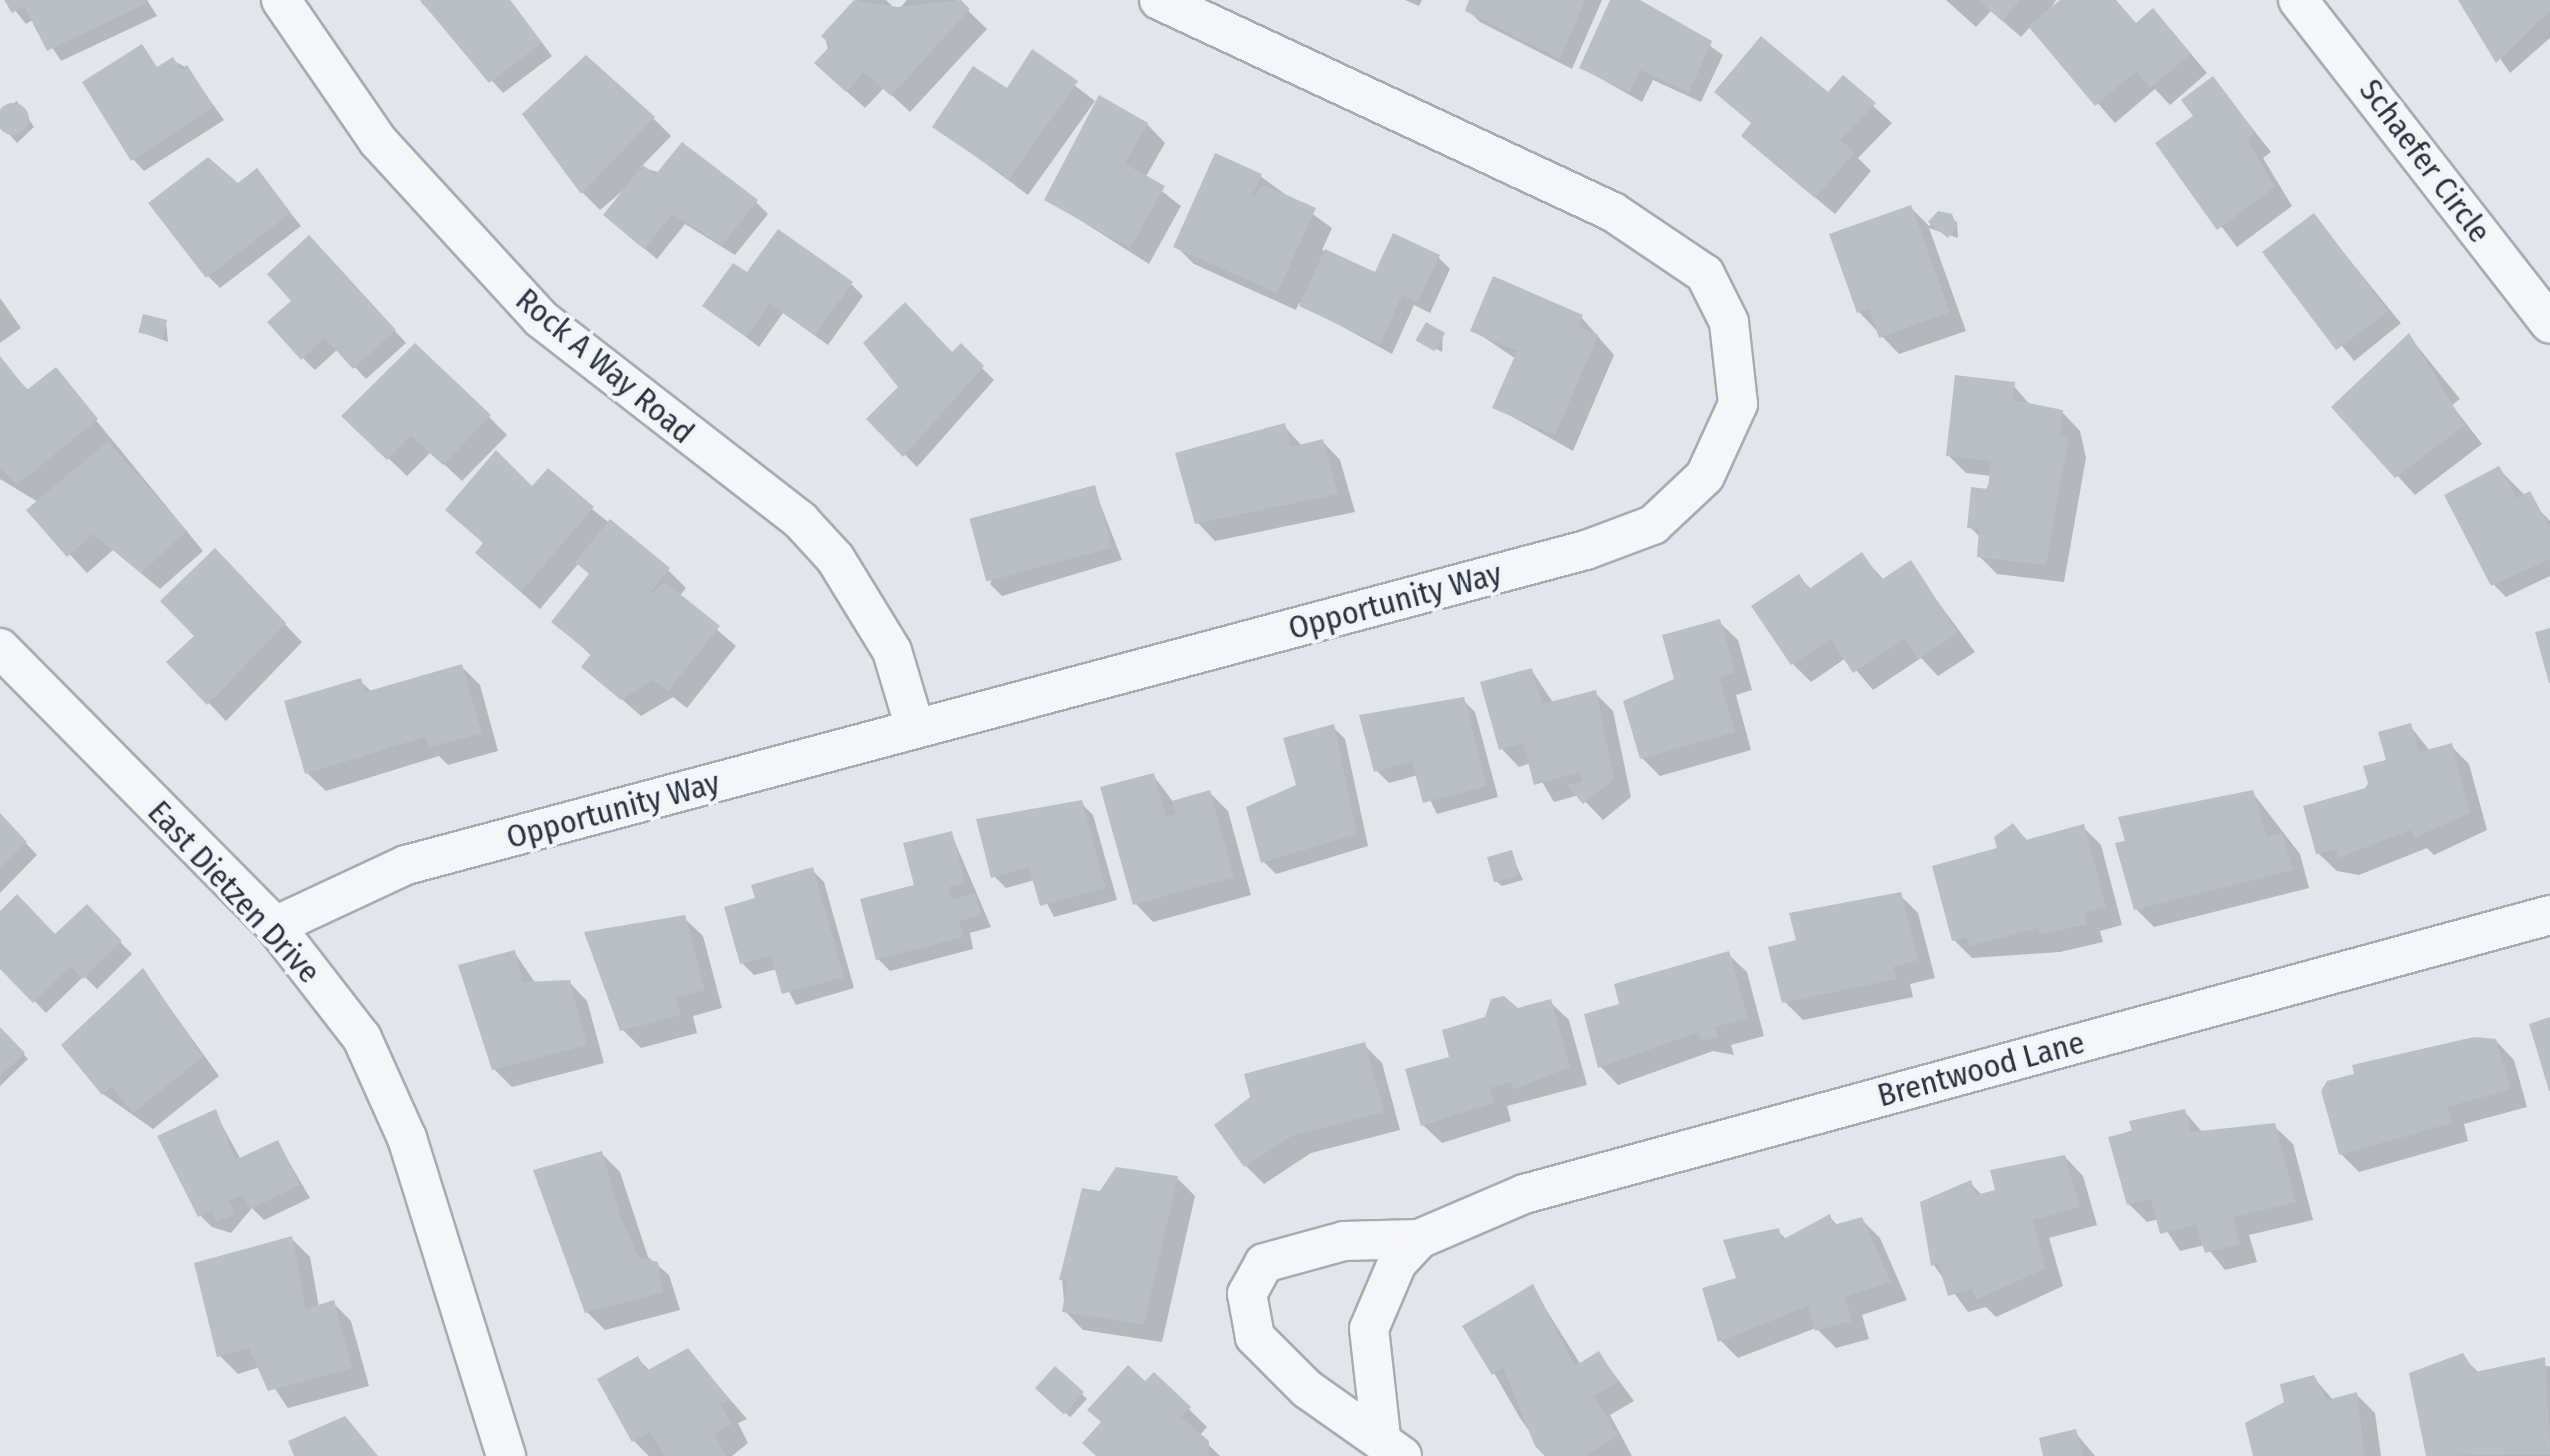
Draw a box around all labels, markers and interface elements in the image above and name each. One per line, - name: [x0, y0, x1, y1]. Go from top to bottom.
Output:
- street label: Schaefer Circle: [2351, 72, 2499, 250]
- street label: Rock A Way Road: [508, 280, 702, 452]
- street label: Opportunity Way: [1284, 554, 1506, 648]
- street label: Opportunity Way: [502, 763, 724, 857]
- street label: East Dietzen Drive: [140, 793, 328, 991]
- street label: Brentwood Lane: [1873, 1023, 2089, 1115]

